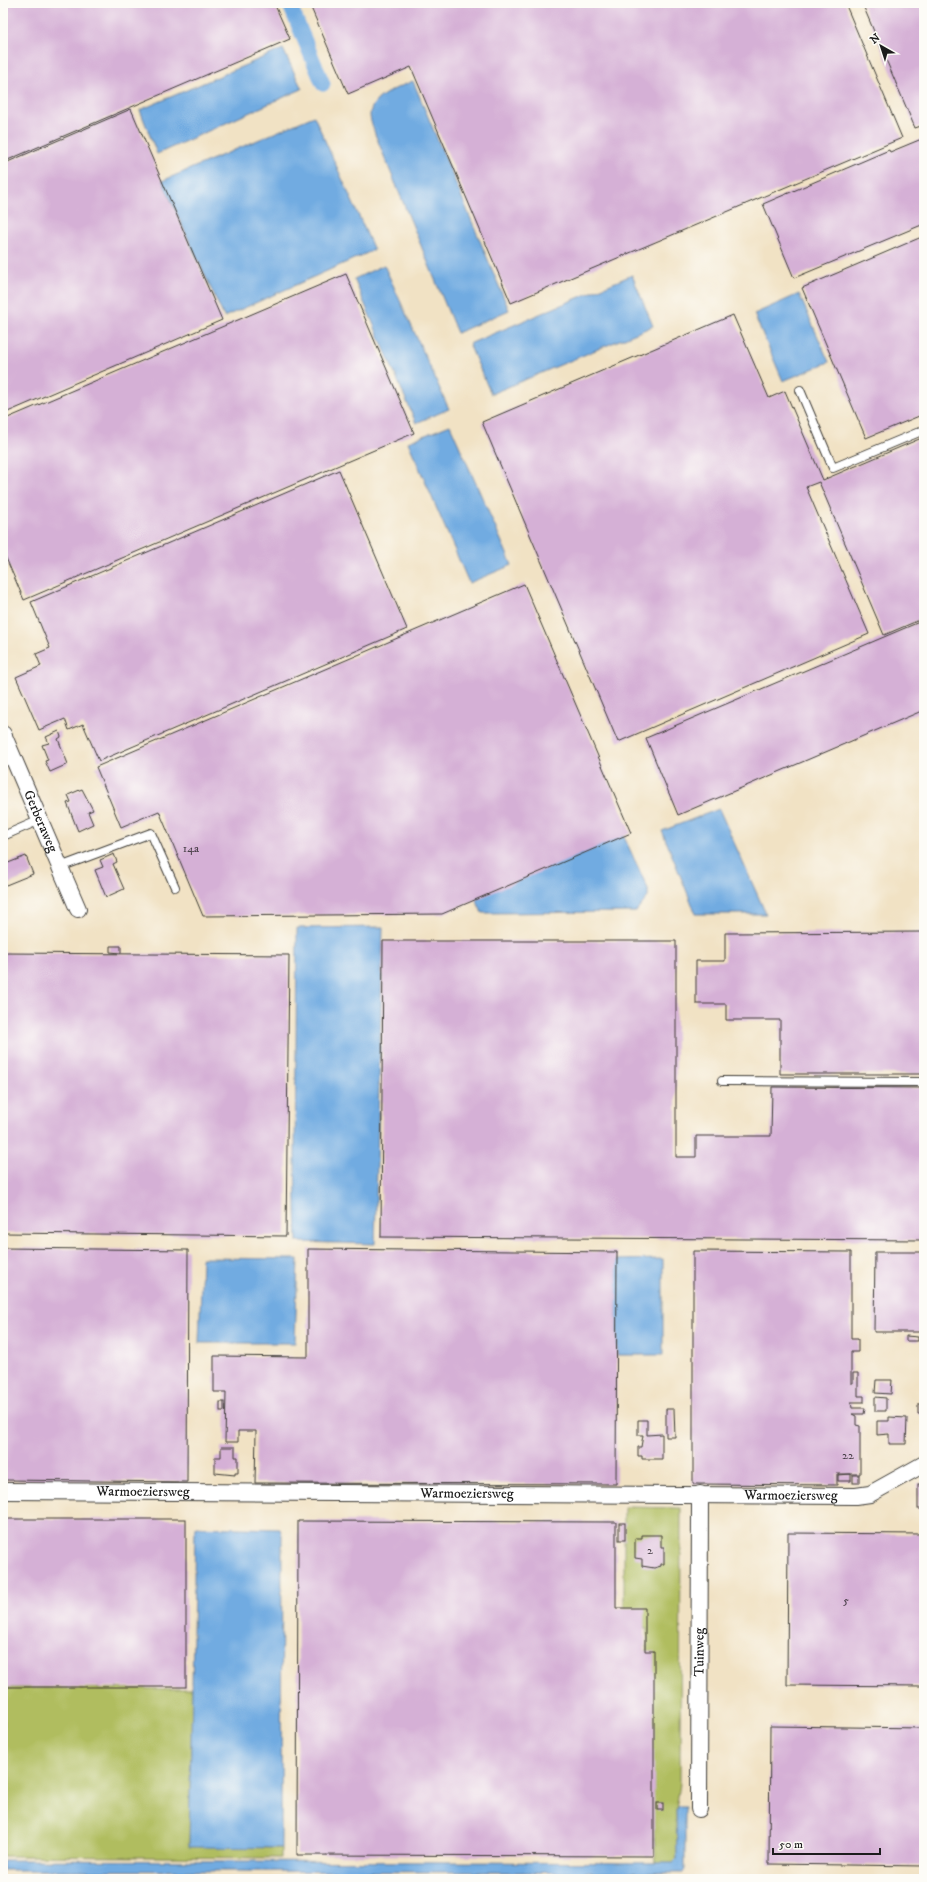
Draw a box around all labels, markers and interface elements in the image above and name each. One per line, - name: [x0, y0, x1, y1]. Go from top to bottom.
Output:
- north arrow: [861, 26, 901, 66]
- text: N: [867, 31, 883, 47]
- street label: Gerberaweg: [19, 787, 62, 855]
- house number: 14a: [183, 841, 200, 856]
- house number: 22: [842, 1448, 854, 1463]
- street label: Warmoeziersweg: [95, 1483, 190, 1501]
- street label: Warmoeziersweg: [419, 1484, 514, 1503]
- street label: Warmoeziersweg: [743, 1486, 838, 1505]
- house number: 2: [647, 1543, 653, 1558]
- house number: 5: [843, 1593, 849, 1608]
- street label: Tuinweg: [690, 1627, 709, 1676]
- scale bar: [773, 1830, 880, 1856]
- text: 50 m: [779, 1837, 803, 1852]

